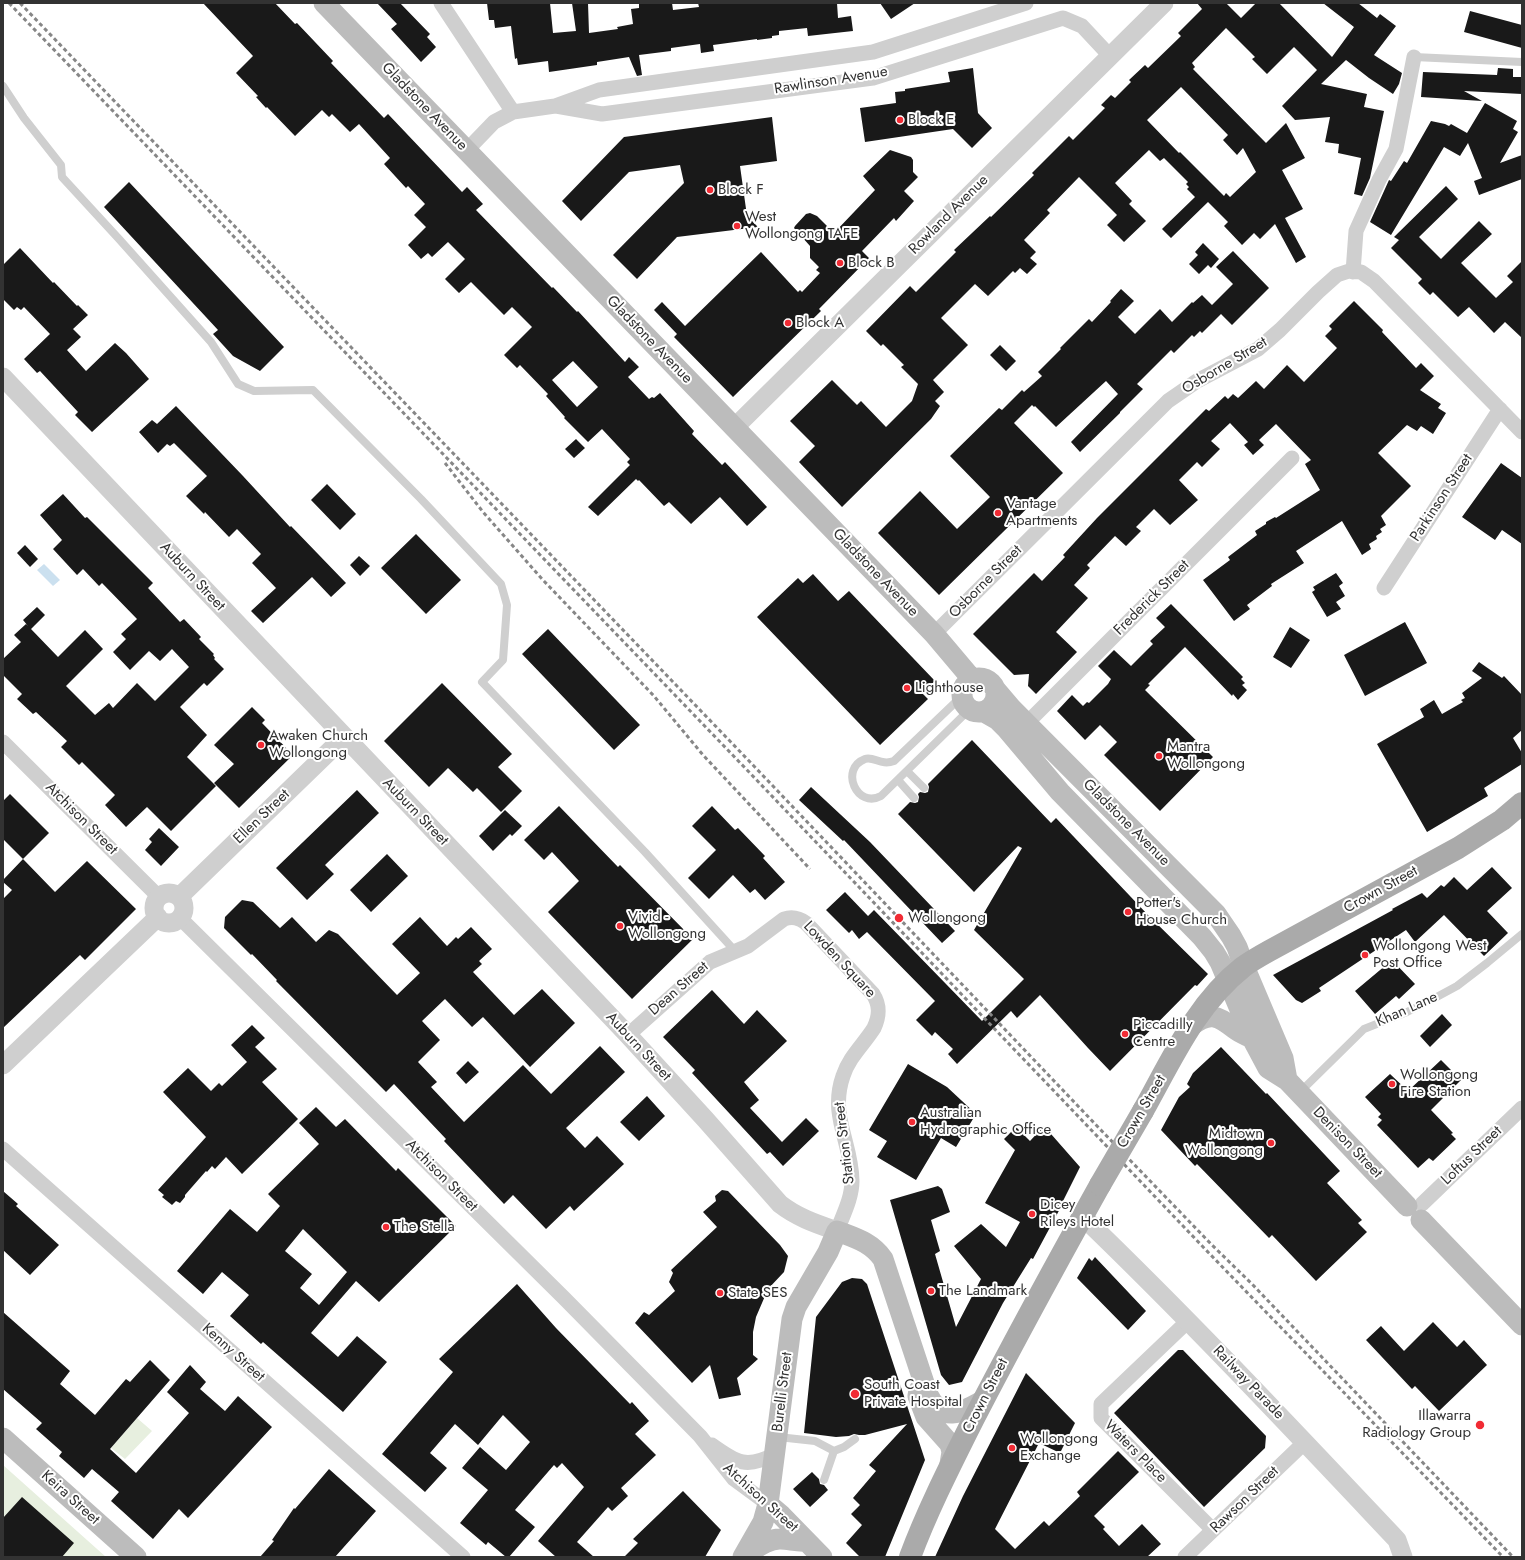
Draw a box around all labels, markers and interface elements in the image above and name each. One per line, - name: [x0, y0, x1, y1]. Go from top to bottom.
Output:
- street label: Gladstone Avenue: [377, 59, 471, 155]
- street label: Rawlinson Avenue: [773, 63, 889, 99]
- place label: Block E: [908, 111, 955, 129]
- marker: Block E: [895, 115, 905, 125]
- street label: Rowland Avenue: [906, 172, 992, 258]
- place label: Block F: [718, 181, 764, 199]
- marker: Block F: [705, 185, 715, 195]
- place label: West Wollongong TAFE: [745, 208, 859, 243]
- marker: West Wollongong TAFE: [732, 221, 742, 231]
- place label: Block B: [848, 254, 895, 272]
- marker: Block B: [835, 258, 845, 268]
- street label: Gladstone Avenue: [602, 292, 696, 388]
- place label: Block A: [796, 314, 844, 332]
- marker: Block A: [783, 318, 793, 328]
- street label: Osborne Street: [1179, 334, 1271, 398]
- street label: Parkinson Street: [1407, 451, 1477, 545]
- place label: Vantage Apartments: [1006, 495, 1077, 530]
- marker: Vantage Apartments: [993, 508, 1003, 518]
- street label: Gladstone Avenue: [828, 525, 922, 621]
- street label: Auburn Street: [156, 539, 228, 615]
- street label: Osborne Street: [946, 542, 1026, 622]
- street label: Frederick Street: [1111, 557, 1193, 639]
- place label: Lighthouse: [915, 679, 983, 697]
- marker: Lighthouse: [902, 683, 912, 693]
- place label: Awaken Church Wollongong: [269, 727, 368, 762]
- place label: Mantra Wollongong: [1167, 738, 1245, 773]
- marker: Awaken Church Wollongong: [256, 740, 266, 750]
- marker: Mantra Wollongong: [1154, 751, 1164, 761]
- street label: Auburn Street: [378, 774, 452, 850]
- street label: Gladstone Avenue: [1079, 776, 1173, 870]
- street label: Atchison Street: [41, 779, 121, 859]
- street label: Ellen Street: [230, 786, 294, 848]
- street label: Crown Street: [1341, 862, 1421, 918]
- place label: Potter's House Church: [1136, 894, 1227, 929]
- marker: Potter's House Church: [1123, 907, 1133, 917]
- place label: Vivid - Wollongong: [628, 908, 706, 943]
- place label: Wollongong: [908, 909, 986, 927]
- marker: Wollongong: [893, 912, 905, 924]
- street label: Lowden Square: [799, 918, 879, 1002]
- marker: Vivid - Wollongong: [615, 921, 625, 931]
- place label: Wollongong West Post Office: [1373, 937, 1486, 972]
- marker: Wollongong West Post Office: [1360, 950, 1370, 960]
- street label: Dean Street: [645, 958, 713, 1020]
- street label: Khan Lane: [1373, 988, 1441, 1032]
- street label: Auburn Street: [602, 1009, 674, 1085]
- place label: Piccadilly Centre: [1133, 1016, 1193, 1051]
- marker: Piccadilly Centre: [1120, 1029, 1130, 1039]
- place label: Wollongong Fire Station: [1400, 1066, 1478, 1101]
- street label: Crown Street: [1114, 1072, 1170, 1152]
- marker: Wollongong Fire Station: [1387, 1079, 1397, 1089]
- street label: Station Street: [831, 1101, 859, 1185]
- place label: Australian Hydrographic Office: [920, 1104, 1051, 1139]
- street label: Denison Street: [1309, 1104, 1385, 1182]
- marker: Australian Hydrographic Office: [907, 1117, 917, 1127]
- street label: Loftus Street: [1438, 1123, 1506, 1189]
- place label: Midtown Wollongong: [1185, 1125, 1263, 1160]
- street label: Atchison Street: [401, 1136, 481, 1216]
- marker: Midtown Wollongong: [1266, 1138, 1276, 1148]
- place label: Dicey Rileys Hotel: [1040, 1196, 1114, 1231]
- marker: Dicey Rileys Hotel: [1027, 1209, 1037, 1219]
- place label: The Stella: [394, 1218, 455, 1236]
- marker: The Stella: [381, 1222, 391, 1232]
- place label: The Landmark: [939, 1282, 1027, 1300]
- place label: State SES: [728, 1284, 788, 1302]
- marker: The Landmark: [926, 1286, 936, 1296]
- marker: State SES: [715, 1288, 725, 1298]
- street label: Kenny Street: [198, 1320, 268, 1386]
- street label: Railway Parade: [1209, 1343, 1287, 1423]
- street label: Burelli Street: [769, 1351, 797, 1433]
- street label: Crown Street: [959, 1356, 1013, 1436]
- place label: South Coast Private Hospital: [864, 1376, 962, 1411]
- marker: South Coast Private Hospital: [849, 1388, 861, 1400]
- place label: Illawarra Radiology Group: [1362, 1407, 1471, 1442]
- street label: Waters Place: [1100, 1417, 1170, 1487]
- marker: Illawarra Radiology Group: [1474, 1419, 1486, 1431]
- place label: Wollongong Exchange: [1020, 1430, 1098, 1465]
- marker: Wollongong Exchange: [1007, 1443, 1017, 1453]
- street label: Atchison Street: [719, 1460, 801, 1536]
- street label: Rawson Street: [1207, 1463, 1283, 1537]
- street label: Keira Street: [37, 1467, 103, 1529]

